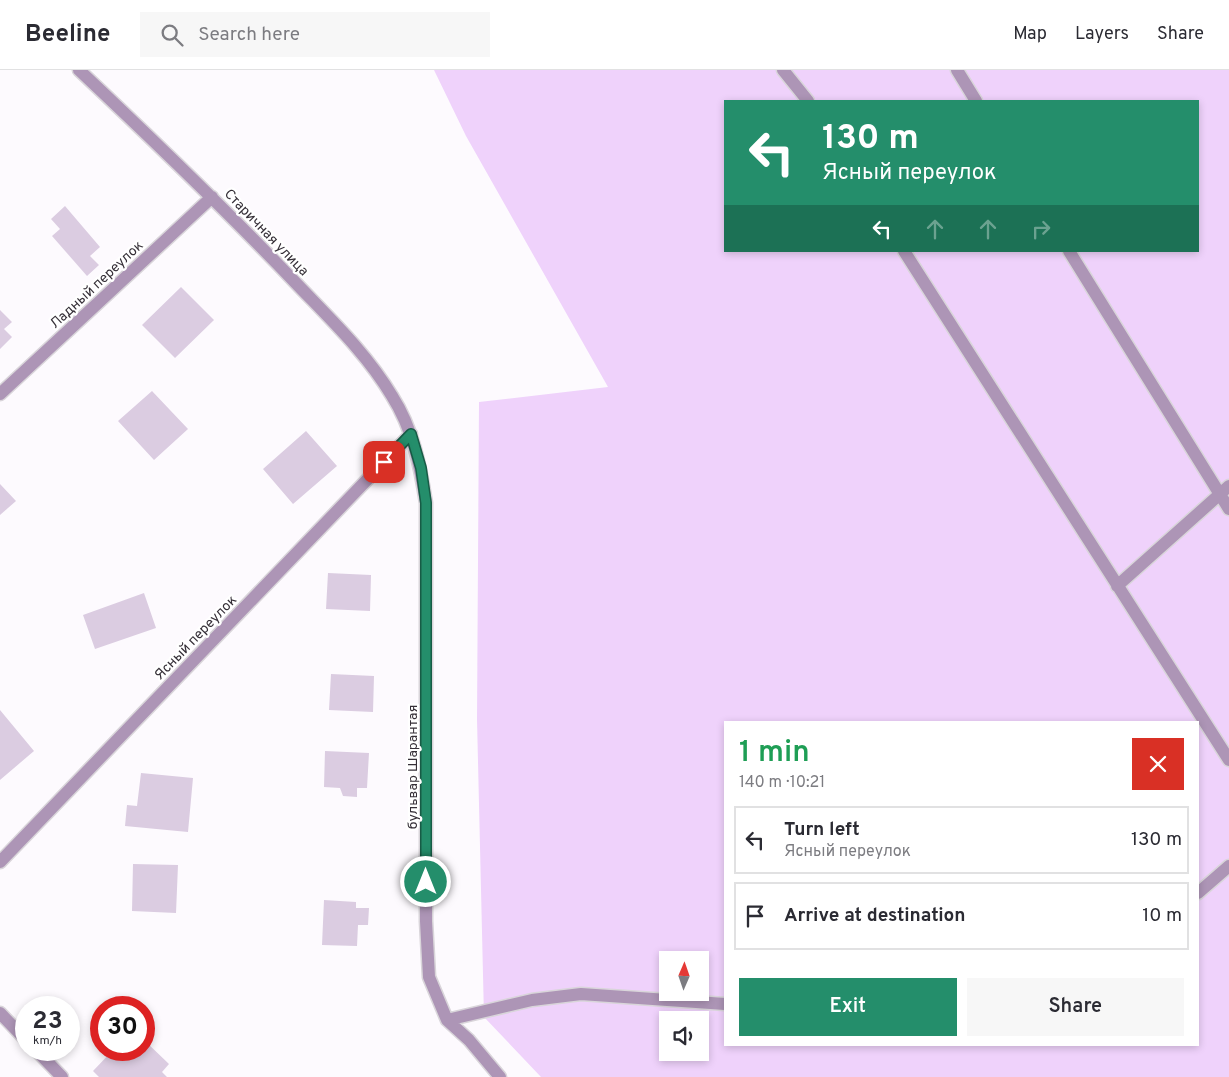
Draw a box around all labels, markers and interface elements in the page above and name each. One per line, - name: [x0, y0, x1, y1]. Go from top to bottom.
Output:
- search box: [140, 12, 490, 57]
- text: Beeline: [25, 20, 110, 50]
- icon: search: [158, 21, 186, 49]
- text: Search here: [198, 23, 300, 47]
- text: Map: [1013, 23, 1047, 46]
- text: Layers: [1075, 23, 1129, 46]
- text: Share: [1157, 23, 1204, 46]
- text: 130 m: [822, 117, 919, 161]
- icon: left: [739, 120, 804, 185]
- text: Ясный переулок: [822, 160, 997, 187]
- street label: Старичная улица: [220, 186, 312, 280]
- icon: left: [868, 215, 896, 243]
- icon: ahead: [921, 215, 949, 243]
- icon: ahead: [974, 215, 1002, 243]
- icon: right: [1027, 215, 1055, 243]
- street label: Ладный переулок: [47, 238, 147, 333]
- pin: [363, 441, 405, 483]
- icon: arrive: [370, 448, 398, 476]
- street label: Ясный переулок: [151, 592, 241, 684]
- street label: бульвар Шарантая: [405, 705, 422, 829]
- text: 1 min: [739, 735, 810, 772]
- button: close: [1132, 738, 1184, 790]
- text: 140 m · 10:21: [739, 773, 825, 793]
- text: Turn left: [784, 818, 860, 842]
- icon: left: [741, 826, 769, 854]
- text: 130 m: [1131, 828, 1182, 852]
- text: Ясный переулок: [784, 842, 911, 862]
- position arrow: [399, 855, 451, 907]
- icon: arrive: [741, 902, 769, 930]
- text: Arrive at destination: [784, 904, 965, 928]
- text: 10 m: [1142, 904, 1182, 928]
- north arrow: [659, 951, 709, 1001]
- map controls: [659, 951, 709, 1061]
- button: Exit: [739, 978, 957, 1036]
- button: Share: [967, 978, 1184, 1036]
- speed limit sign: 30: [90, 996, 155, 1061]
- text: 23: [32, 1006, 63, 1038]
- button: sound: [659, 1011, 709, 1061]
- text: km/h: [33, 1033, 62, 1049]

